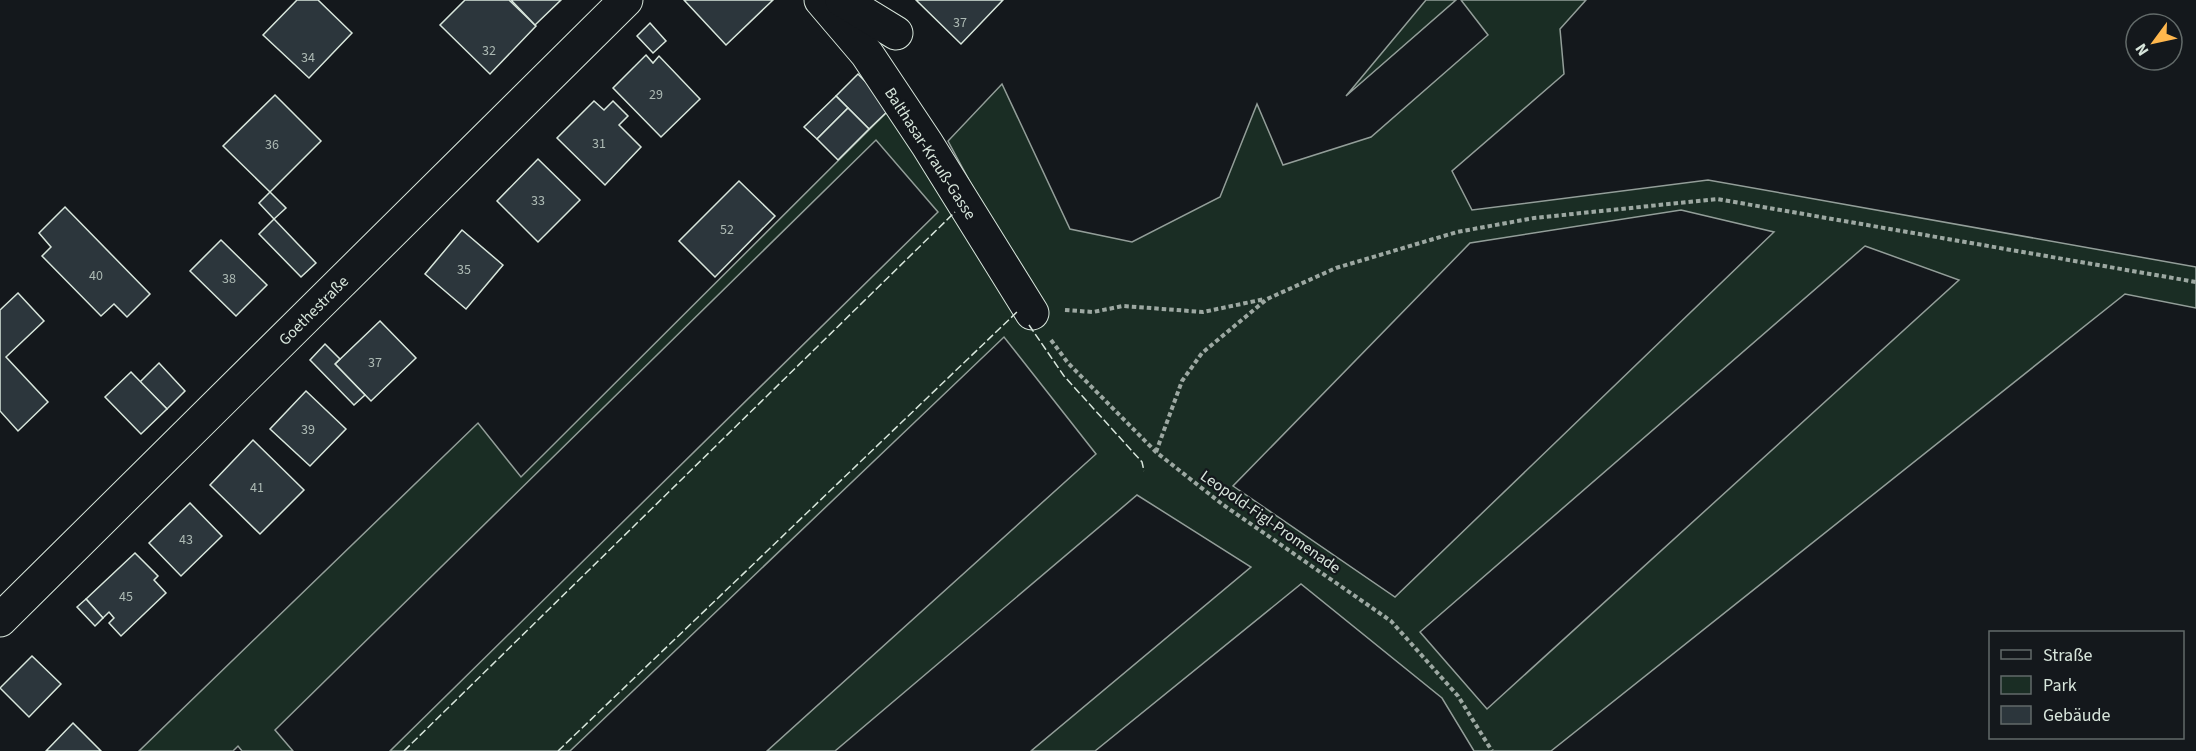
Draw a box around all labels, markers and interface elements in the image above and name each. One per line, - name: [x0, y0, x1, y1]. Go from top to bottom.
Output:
- north arrow: [2124, 12, 2184, 72]
- house number: 37: [953, 13, 967, 33]
- text: N: [2130, 39, 2154, 60]
- house number: 32: [482, 41, 496, 61]
- house number: 34: [301, 48, 315, 68]
- street label: Balthasar-Krauß-Gasse: [879, 83, 981, 224]
- house number: 29: [649, 85, 663, 105]
- house number: 31: [592, 134, 606, 154]
- house number: 36: [265, 135, 279, 155]
- house number: 33: [531, 191, 545, 211]
- house number: 52: [720, 220, 734, 240]
- house number: 35: [457, 260, 471, 280]
- house number: 40: [89, 266, 103, 286]
- house number: 38: [222, 269, 236, 289]
- street label: Goethestraße: [274, 271, 354, 351]
- house number: 37: [368, 353, 382, 373]
- house number: 39: [301, 420, 315, 440]
- street label: Leopold-Figl-Promenade: [1196, 465, 1345, 579]
- house number: 41: [250, 478, 264, 498]
- house number: 43: [179, 530, 193, 550]
- house number: 45: [119, 587, 133, 607]
- legend: [1989, 631, 2184, 739]
- text: Straße: [2043, 643, 2093, 668]
- text: Park: [2043, 673, 2077, 698]
- text: Gebäude: [2043, 703, 2111, 728]

